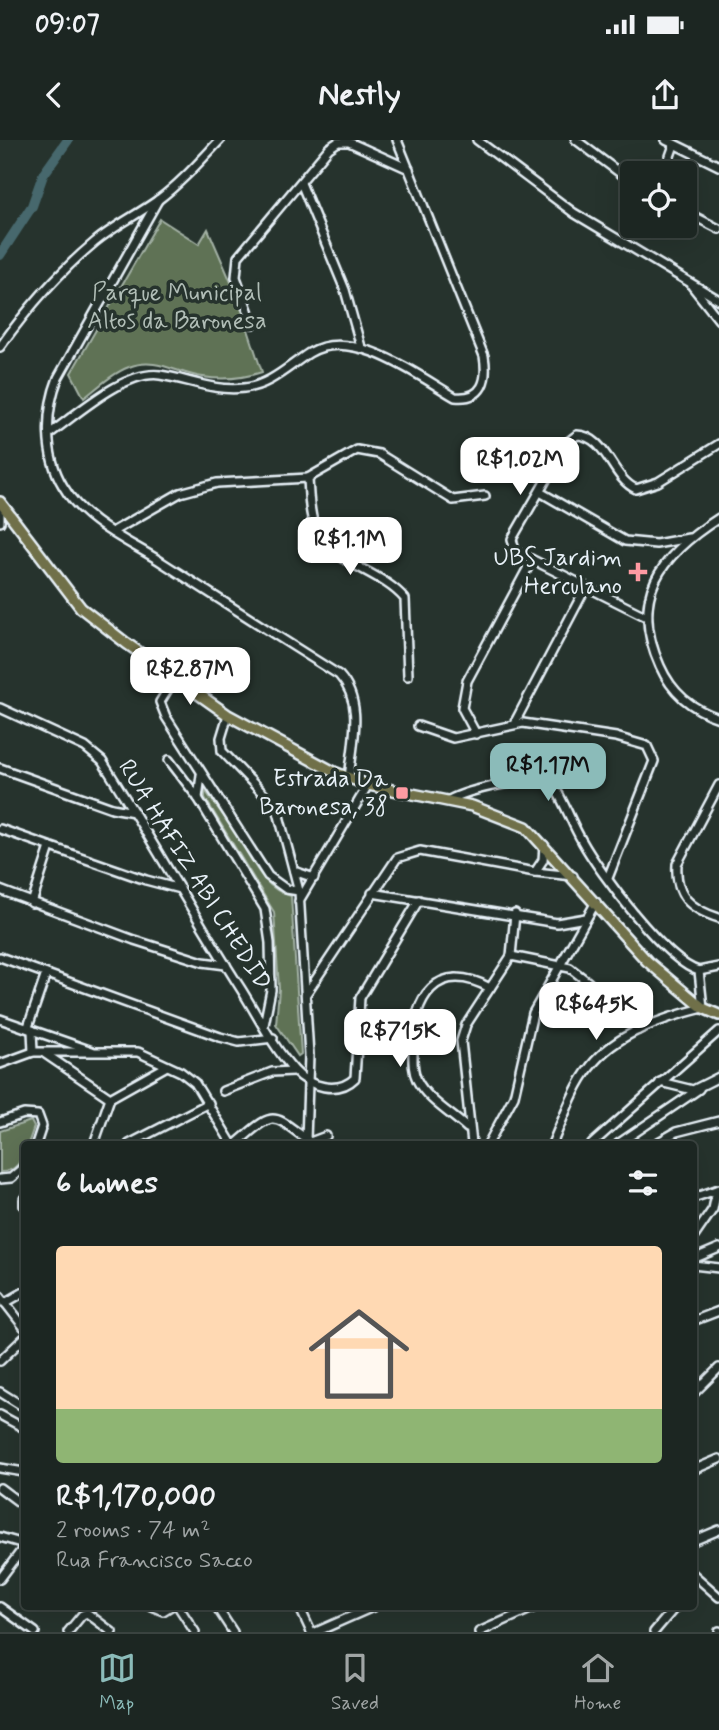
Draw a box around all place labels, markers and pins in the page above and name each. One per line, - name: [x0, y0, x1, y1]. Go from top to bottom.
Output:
- pin: R$1.02M: [455, 438, 585, 497]
- pin: R$1.1M: [293, 518, 407, 577]
- place label: UBS Jardim Herculano: [494, 543, 622, 602]
- marker: UBS Jardim Herculano: [628, 562, 648, 582]
- pin: R$2.87M: [125, 648, 255, 707]
- pin: R$1.17M: [483, 744, 613, 803]
- place label: Estrada Da Baronesa, 38: [259, 764, 389, 823]
- marker: Estrada Da Baronesa, 38: [394, 785, 410, 801]
- pin: R$645K: [539, 982, 653, 1042]
- pin: R$715K: [343, 1010, 457, 1069]

